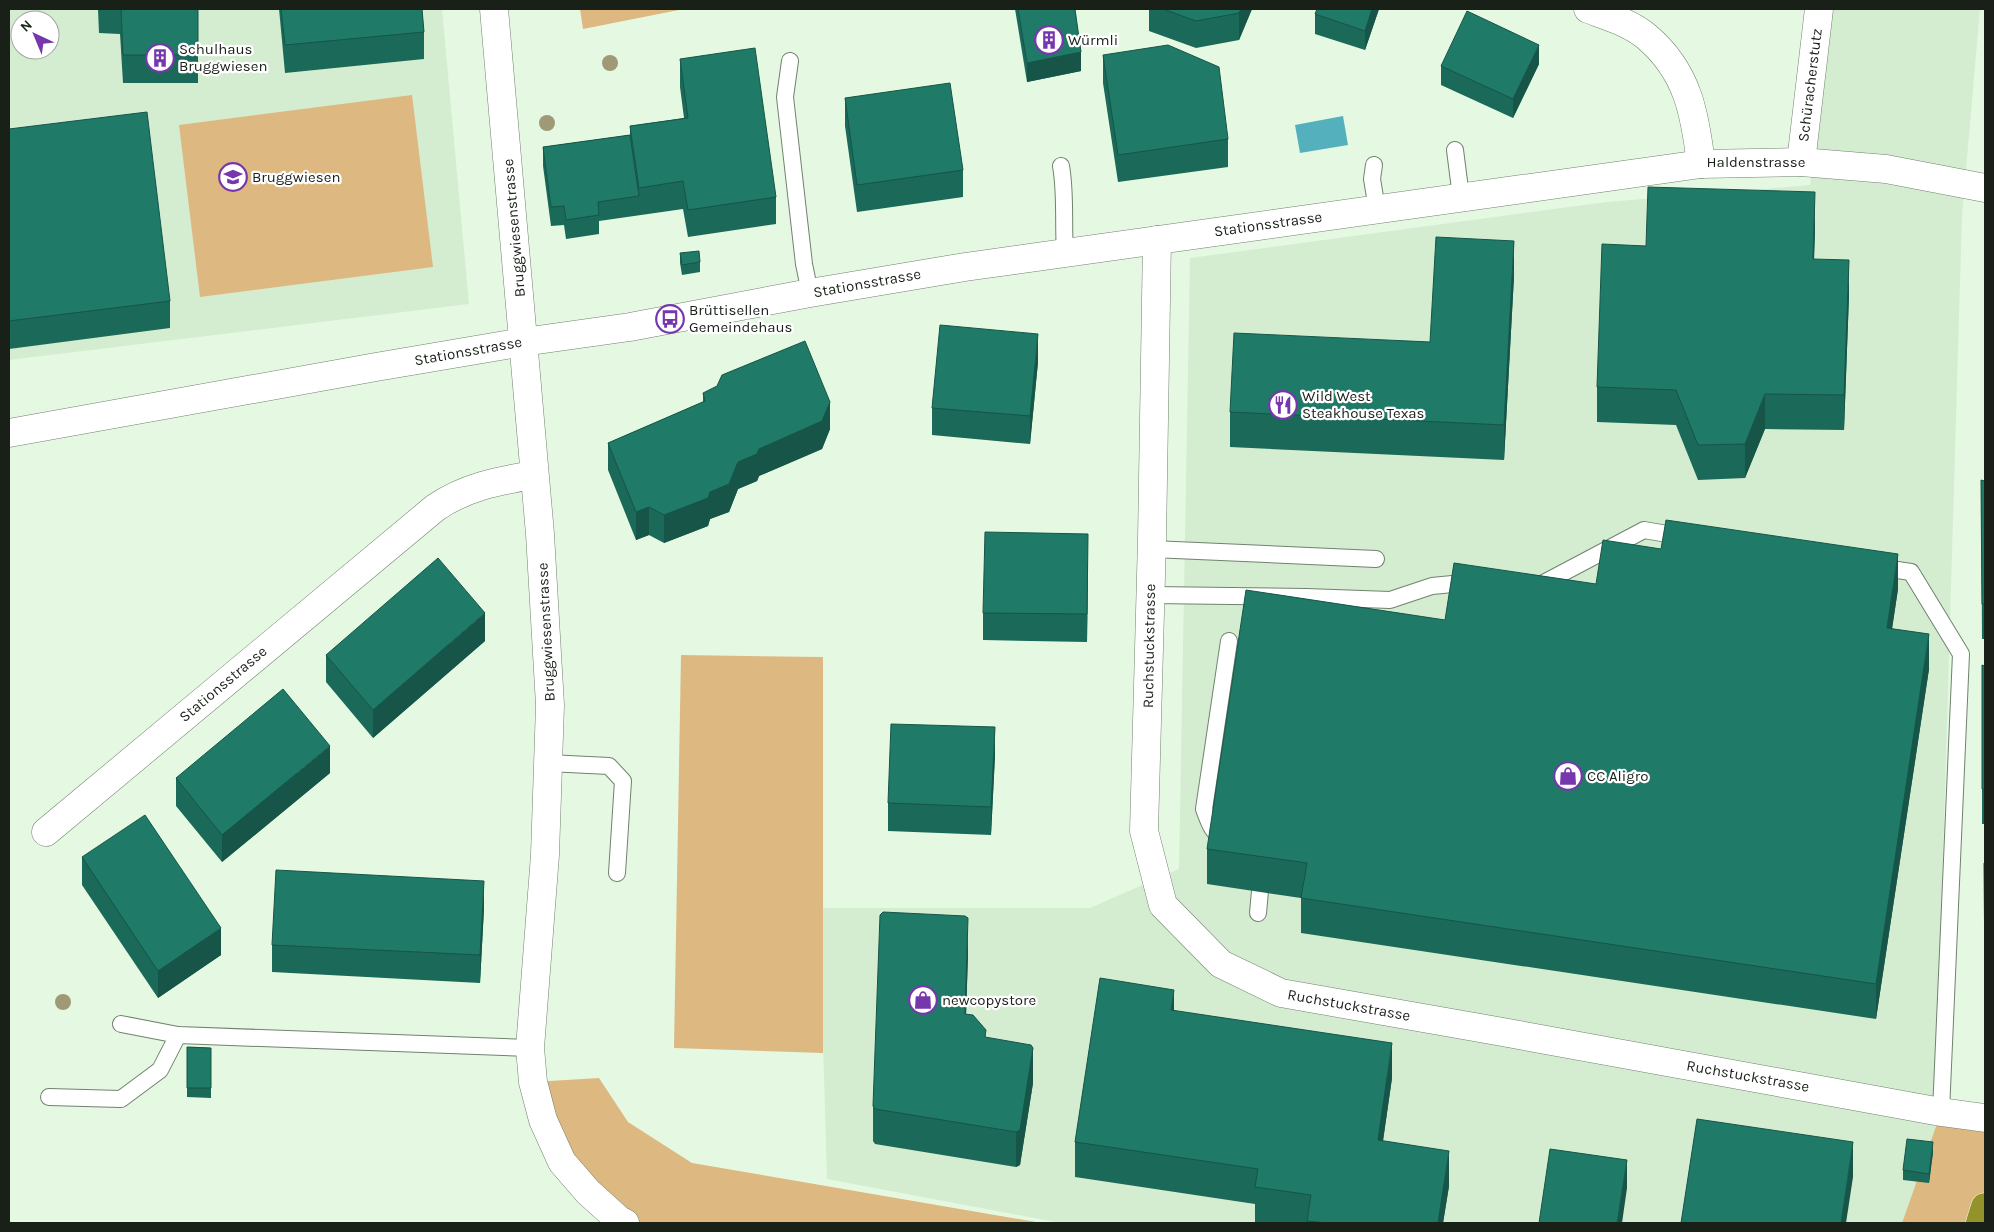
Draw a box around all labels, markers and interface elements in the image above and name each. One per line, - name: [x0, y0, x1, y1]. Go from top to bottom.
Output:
- north arrow: [10, 10, 60, 60]
- text: N: [17, 16, 36, 36]
- building icon: Würmli: [1034, 25, 1064, 55]
- street label: Schüracherstutz: [1794, 27, 1826, 143]
- place label: Würmli: [1068, 31, 1118, 49]
- place label: Schulhaus Bruggwiesen: [179, 40, 267, 75]
- building icon: Schulhaus Bruggwiesen: [145, 43, 175, 73]
- street label: Haldenstrasse: [1707, 153, 1805, 171]
- street label: Bruggwiesenstrasse: [499, 158, 529, 298]
- school or university icon: Bruggwiesen: [218, 162, 248, 192]
- place label: Bruggwiesen: [252, 168, 340, 186]
- street label: Stationsstrasse: [1213, 208, 1323, 240]
- street label: Stationsstrasse: [812, 265, 922, 301]
- place label: Brüttisellen Gemeindehaus: [689, 301, 792, 336]
- bus stop icon: Brüttisellen Gemeindehaus: [655, 304, 685, 334]
- street label: Stationsstrasse: [413, 333, 523, 369]
- place label: Wild West Steakhouse Texas: [1302, 387, 1425, 422]
- restaurant icon: Wild West Steakhouse Texas: [1268, 390, 1298, 420]
- street label: Bruggwiesenstrasse: [533, 562, 559, 702]
- street label: Ruchstuckstrasse: [1139, 584, 1159, 708]
- street label: Stationsstrasse: [176, 642, 270, 726]
- shop icon: CC Aligro: [1553, 761, 1583, 791]
- place label: CC Aligro: [1587, 767, 1648, 785]
- shop icon: newcopystore: [908, 985, 938, 1015]
- street label: Ruchstuckstrasse: [1286, 985, 1412, 1025]
- place label: newcopystore: [942, 991, 1036, 1009]
- street label: Ruchstuckstrasse: [1685, 1056, 1811, 1096]

